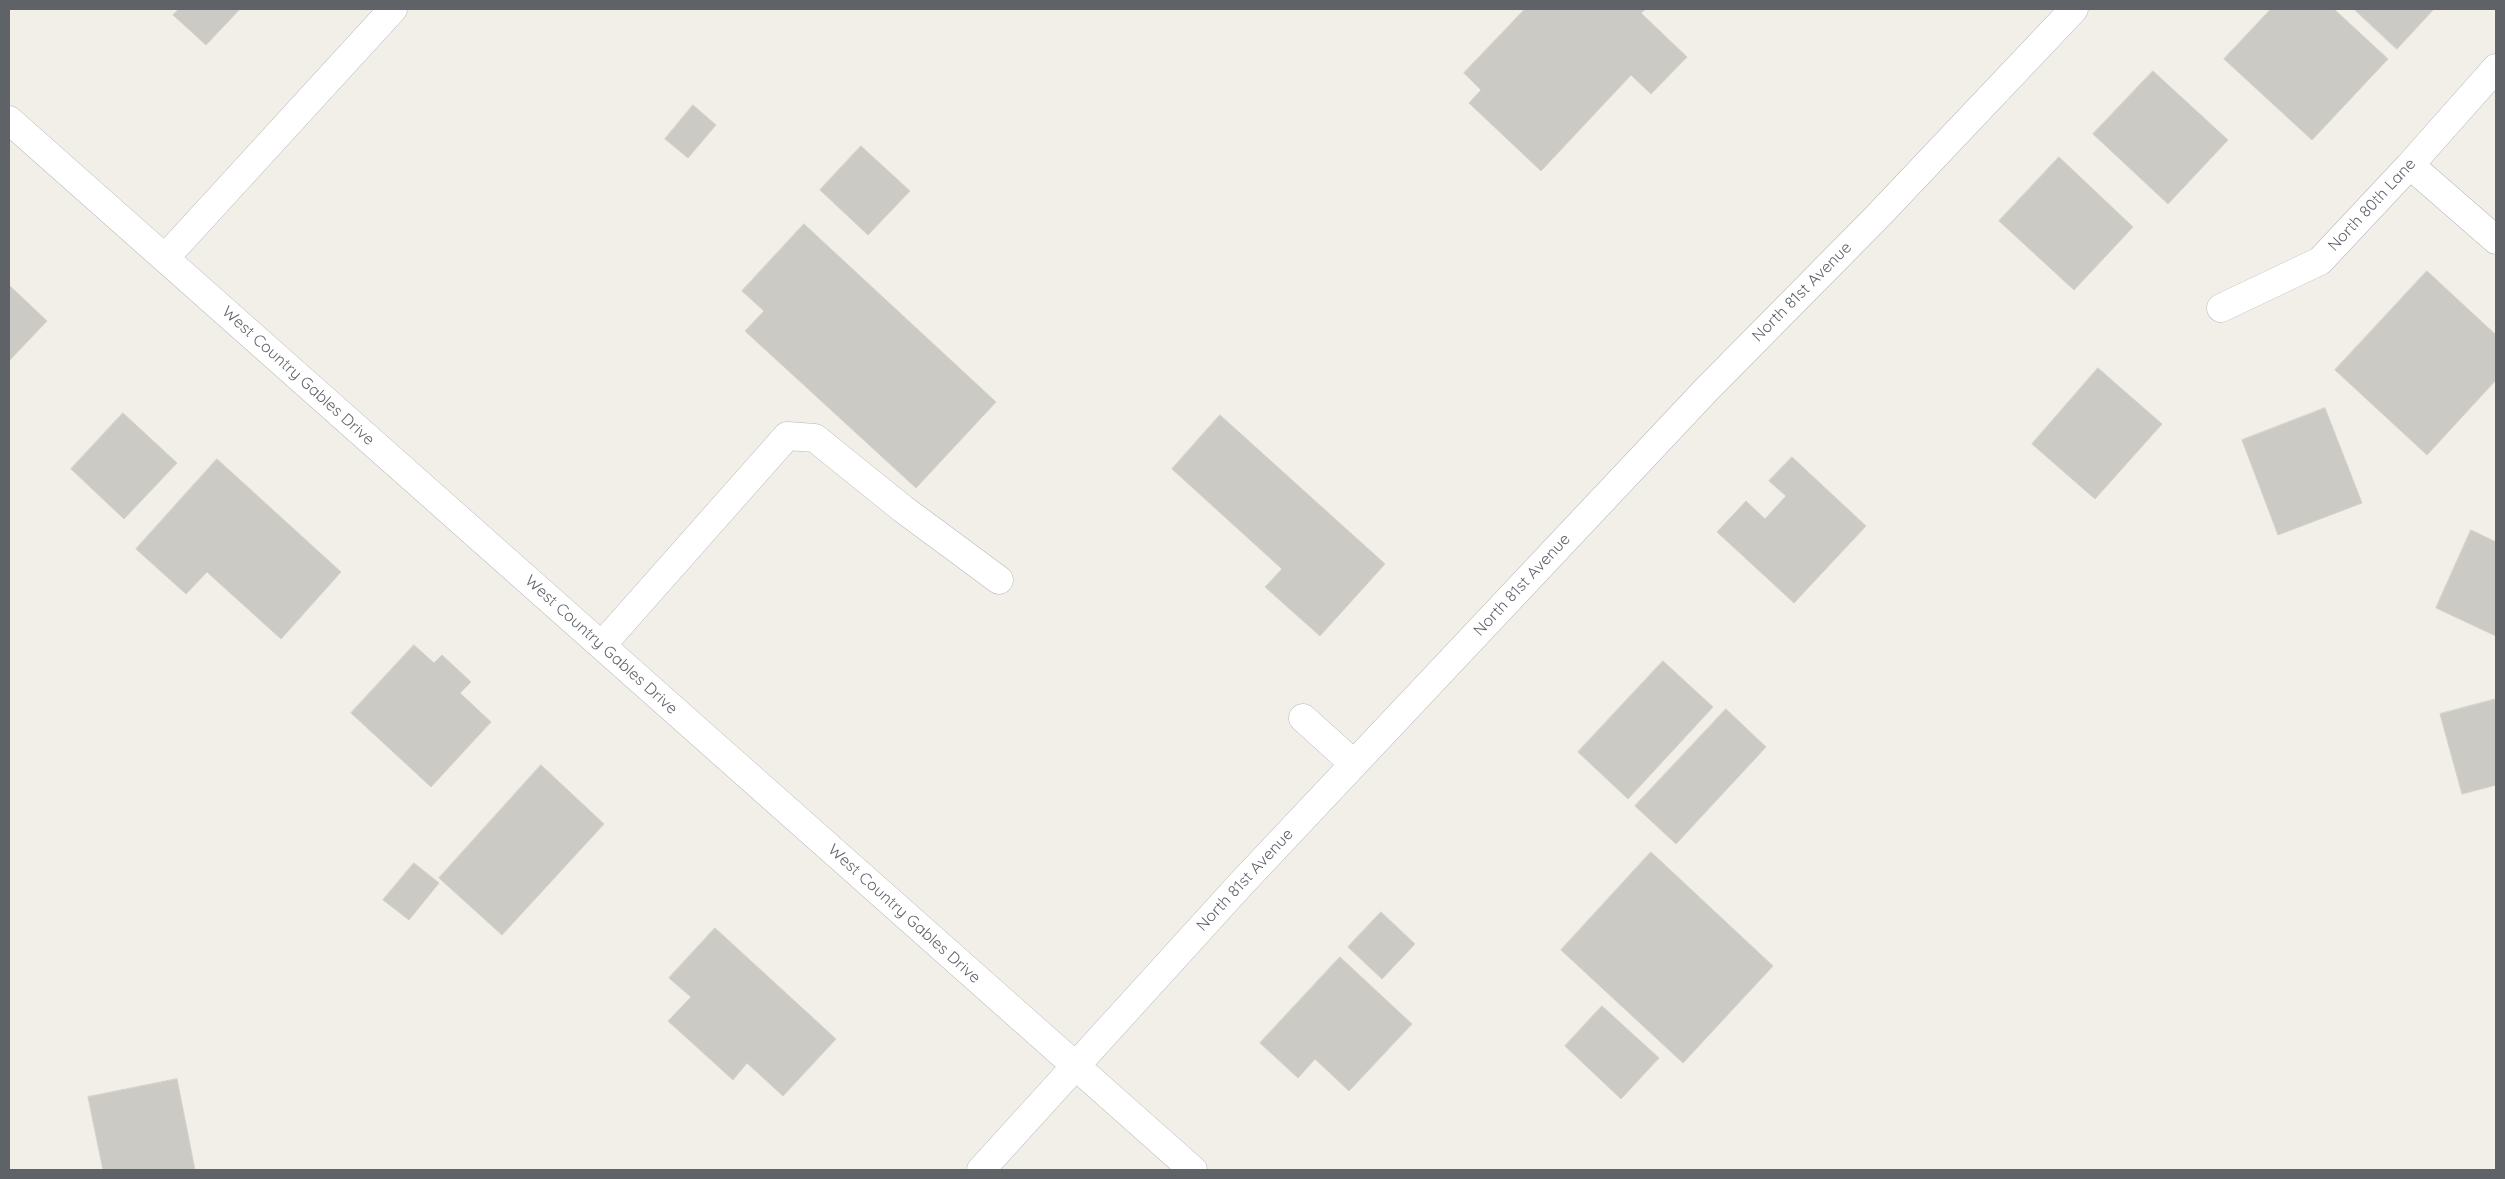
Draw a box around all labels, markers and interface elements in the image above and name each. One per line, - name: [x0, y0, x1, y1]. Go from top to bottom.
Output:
- street label: North 80th Lane: [2324, 155, 2420, 255]
- street label: North 81st Avenue: [1748, 238, 1856, 346]
- street label: West Country Gables Drive: [218, 302, 378, 450]
- street label: North 81st Avenue: [1470, 530, 1574, 640]
- street label: West Country Gables Drive: [521, 571, 681, 719]
- street label: North 81st Avenue: [1193, 825, 1297, 935]
- street label: West Country Gables Drive: [824, 840, 984, 988]

